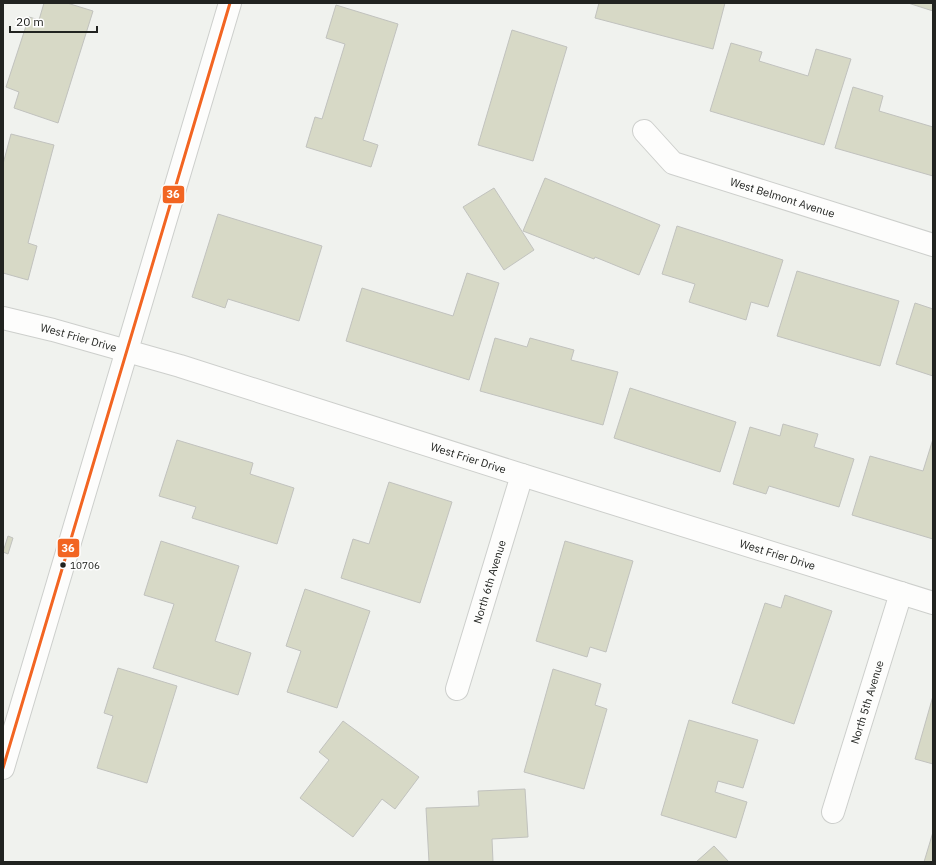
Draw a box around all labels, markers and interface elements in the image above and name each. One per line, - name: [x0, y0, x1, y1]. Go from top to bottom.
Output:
- scale bar: [10, 8, 97, 34]
- text: 20 m: [16, 14, 44, 29]
- street label: West Belmont Avenue: [728, 174, 837, 221]
- line badge: 36: [162, 185, 185, 204]
- text: 36: [166, 187, 180, 201]
- street label: West Frier Drive: [39, 320, 118, 355]
- street label: West Frier Drive: [429, 439, 508, 476]
- street label: West Frier Drive: [738, 536, 817, 573]
- line badge: 36: [57, 538, 80, 558]
- street label: North 6th Avenue: [470, 538, 509, 625]
- text: 36: [61, 541, 75, 555]
- place label: 10706: [70, 559, 100, 572]
- marker: 10706: [58, 560, 68, 570]
- street label: North 5th Avenue: [848, 659, 887, 746]

